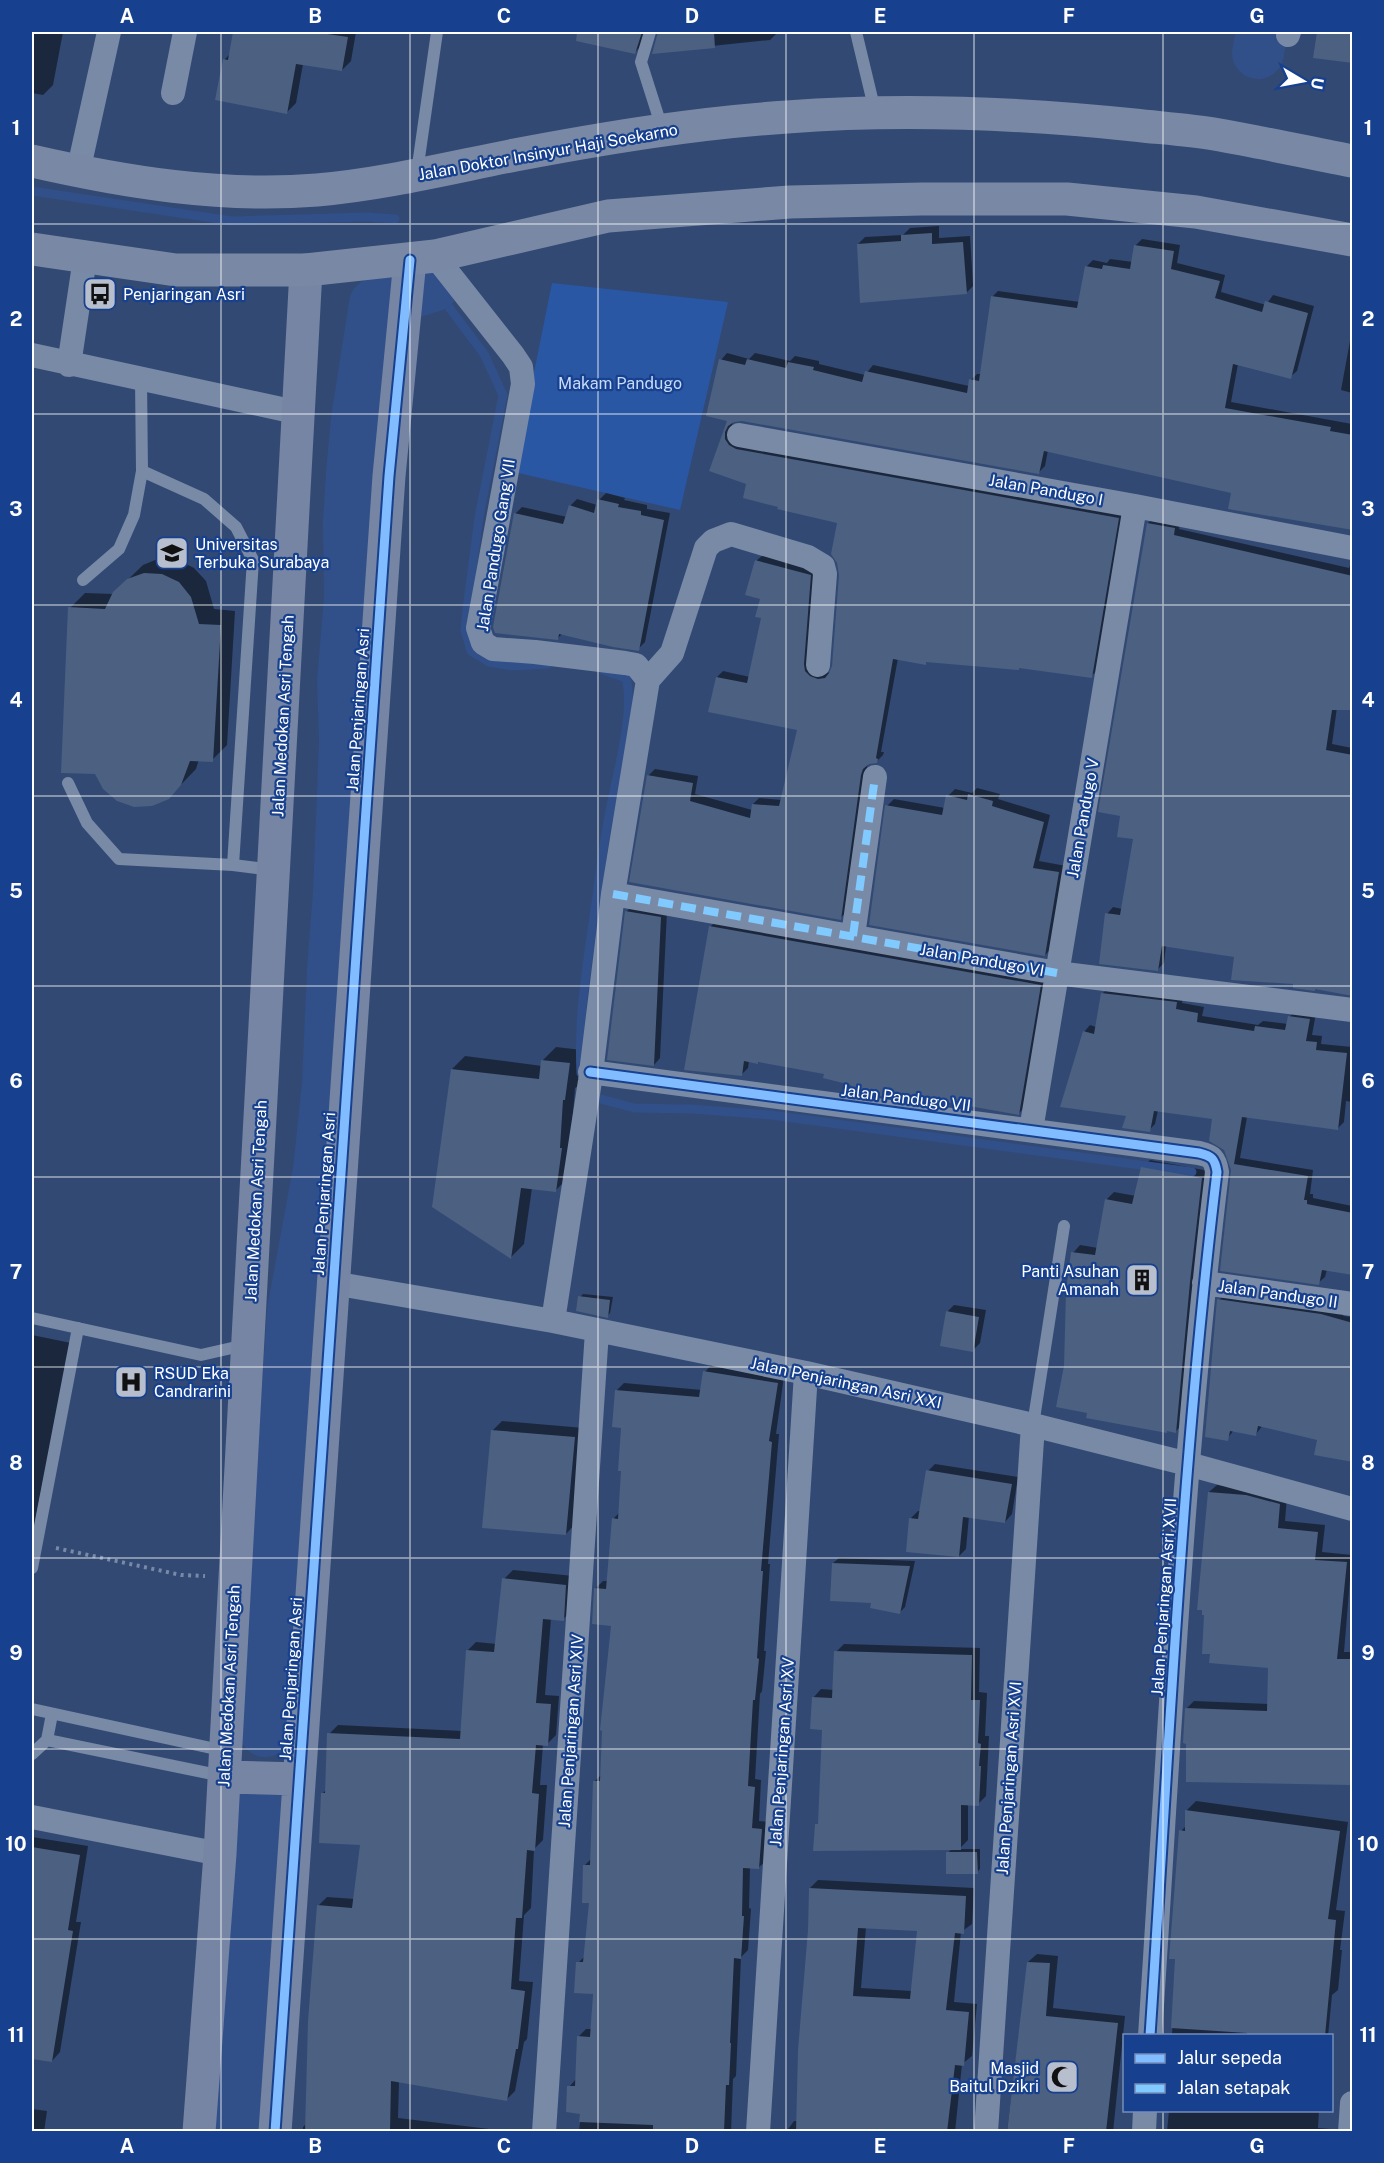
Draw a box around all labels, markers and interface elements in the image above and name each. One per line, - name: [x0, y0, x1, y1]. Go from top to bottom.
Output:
- text: A: [120, 4, 134, 28]
- text: B: [308, 4, 322, 28]
- text: C: [497, 4, 511, 28]
- text: D: [685, 4, 699, 28]
- text: E: [874, 4, 886, 28]
- text: F: [1063, 4, 1075, 28]
- text: G: [1249, 4, 1265, 28]
- north arrow: [1273, 51, 1333, 111]
- text: U: [1307, 76, 1328, 91]
- text: 1: [12, 116, 20, 140]
- text: 1: [1364, 116, 1372, 140]
- street label: Jalan Doktor Insinyur Haji Soekarno: [417, 120, 679, 184]
- bus stop icon: Penjaringan Asri: [82, 276, 118, 312]
- place label: Penjaringan Asri: [123, 285, 245, 304]
- text: 2: [10, 307, 22, 331]
- text: 2: [1362, 307, 1374, 331]
- park label: Makam Pandugo: [558, 374, 682, 393]
- street label: Jalan Pandugo Gang VII: [473, 457, 519, 633]
- street label: Jalan Pandugo I: [987, 471, 1105, 509]
- text: 3: [9, 497, 23, 521]
- text: 3: [1361, 497, 1375, 521]
- school or university icon: Universitas Terbuka Surabaya: [154, 535, 190, 571]
- place label: Universitas Terbuka Surabaya: [195, 535, 329, 572]
- street label: Jalan Medokan Asri Tengah: [268, 615, 298, 817]
- street label: Jalan Penjaringan Asri: [343, 628, 373, 792]
- text: 4: [9, 688, 23, 712]
- text: 4: [1361, 688, 1375, 712]
- street label: Jalan Pandugo V: [1063, 756, 1103, 880]
- text: 5: [9, 879, 23, 903]
- text: 5: [1361, 879, 1375, 903]
- street label: Jalan Pandugo VI: [918, 940, 1046, 980]
- text: 6: [9, 1069, 23, 1093]
- text: 6: [1361, 1069, 1375, 1093]
- street label: Jalan Pandugo VII: [840, 1081, 972, 1115]
- street label: Jalan Medokan Asri Tengah: [241, 1100, 271, 1302]
- street label: Jalan Penjaringan Asri: [309, 1112, 339, 1276]
- text: 7: [10, 1260, 22, 1284]
- text: 7: [1362, 1260, 1374, 1284]
- place label: Panti Asuhan Amanah: [1021, 1262, 1119, 1299]
- building icon: Panti Asuhan Amanah: [1124, 1262, 1160, 1298]
- street label: Jalan Pandugo II: [1217, 1276, 1339, 1312]
- street label: Jalan Penjaringan Asri XXI: [749, 1353, 943, 1413]
- hospital icon: RSUD Eka Candrarini: [113, 1364, 149, 1400]
- place label: RSUD Eka Candrarini: [154, 1364, 231, 1401]
- text: 8: [9, 1451, 23, 1475]
- text: 8: [1361, 1451, 1375, 1475]
- street label: Jalan Penjaringan Asri XVII: [1148, 1497, 1180, 1697]
- street label: Jalan Medokan Asri Tengah: [214, 1585, 244, 1787]
- street label: Jalan Penjaringan Asri: [276, 1597, 306, 1761]
- street label: Jalan Penjaringan Asri XIV: [555, 1633, 587, 1828]
- text: 9: [9, 1641, 23, 1665]
- text: 9: [1361, 1641, 1375, 1665]
- street label: Jalan Penjaringan Asri XV: [766, 1657, 798, 1847]
- street label: Jalan Penjaringan Asri XVI: [993, 1681, 1025, 1875]
- text: 10: [5, 1832, 27, 1856]
- text: 10: [1357, 1832, 1379, 1856]
- text: 11: [7, 2023, 25, 2047]
- text: 11: [1359, 2023, 1377, 2047]
- legend: [1123, 2034, 1333, 2112]
- text: Jalur sepeda: [1177, 2047, 1282, 2068]
- place label: Masjid Baitul Dzikri: [949, 2059, 1039, 2096]
- mosque icon: Masjid Baitul Dzikri: [1044, 2059, 1080, 2095]
- text: Jalan setapak: [1177, 2077, 1290, 2098]
- text: A: [120, 2134, 134, 2158]
- text: B: [308, 2134, 322, 2158]
- text: C: [497, 2134, 511, 2158]
- text: D: [685, 2134, 699, 2158]
- text: E: [874, 2134, 886, 2158]
- text: F: [1063, 2134, 1075, 2158]
- text: G: [1249, 2134, 1265, 2158]

